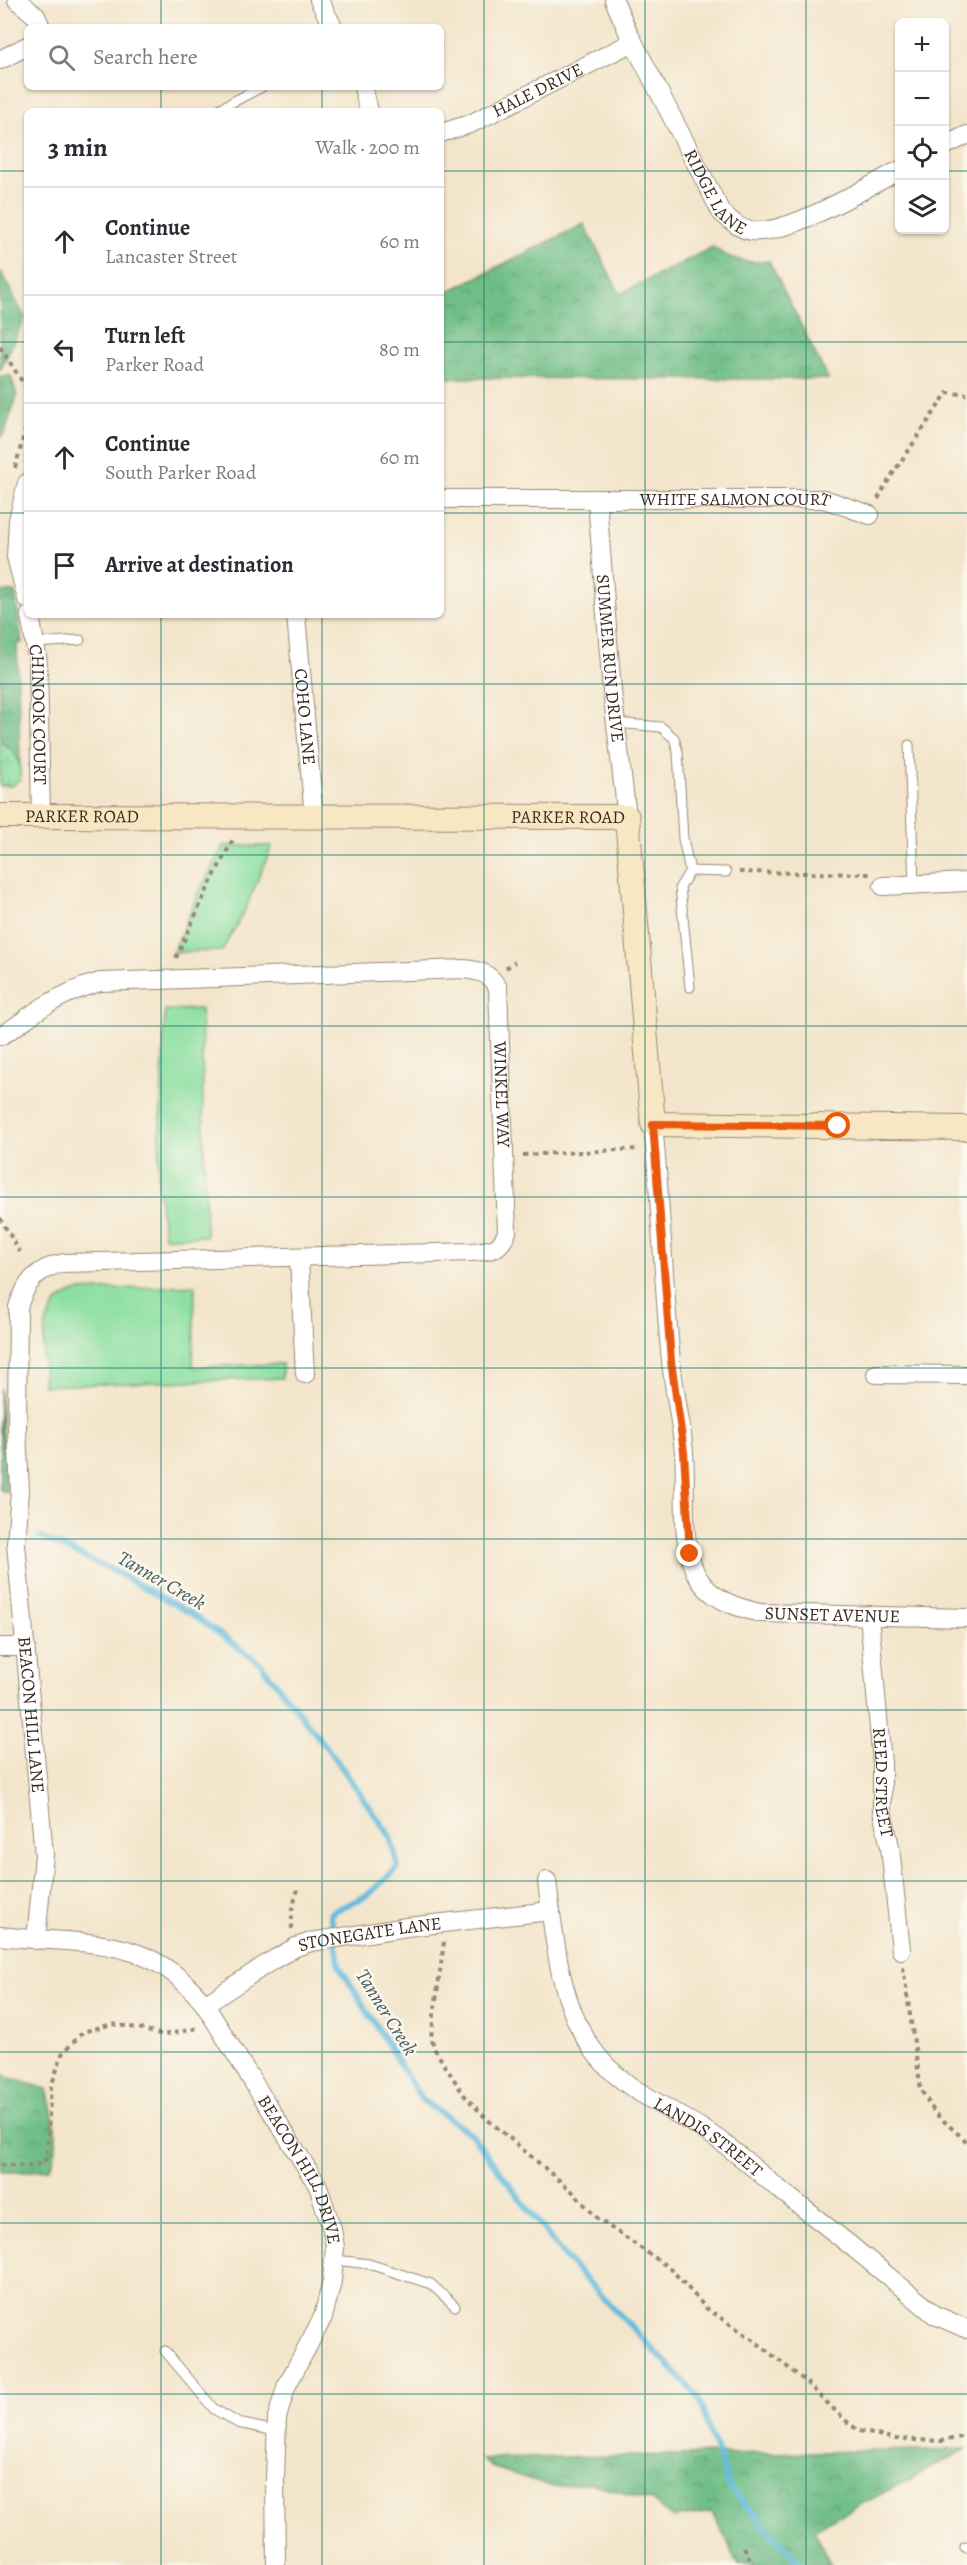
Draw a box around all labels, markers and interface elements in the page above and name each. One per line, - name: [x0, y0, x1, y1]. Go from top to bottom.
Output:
- map controls: [895, 18, 949, 234]
- button: +: [895, 18, 949, 72]
- search box: [24, 24, 444, 90]
- icon: search: [45, 41, 78, 74]
- text: Search here: [93, 42, 198, 72]
- street label: HALE DRIVE: [488, 57, 587, 123]
- button: −: [895, 72, 949, 126]
- button: locate: [895, 126, 949, 180]
- text: 3 min: [48, 130, 108, 165]
- text: Walk · 200 m: [316, 134, 420, 161]
- street label: RIDGE LANE: [678, 145, 751, 241]
- button: layers: [895, 180, 949, 234]
- text: Continue: [105, 213, 190, 243]
- icon: ahead: [48, 225, 81, 258]
- text: 60 m: [380, 228, 420, 255]
- text: Lancaster Street: [105, 243, 237, 270]
- text: Turn left: [105, 321, 185, 351]
- icon: left: [48, 333, 81, 366]
- text: 80 m: [379, 336, 420, 363]
- text: Parker Road: [105, 351, 204, 378]
- text: Continue: [105, 429, 190, 459]
- icon: ahead: [48, 441, 81, 474]
- text: 60 m: [380, 444, 420, 471]
- text: South Parker Road: [105, 459, 257, 486]
- street label: WHITE SALMON COURT: [639, 486, 834, 512]
- icon: arrive: [48, 549, 81, 582]
- text: Arrive at destination: [105, 550, 294, 580]
- street label: SUMMER RUN DRIVE: [591, 573, 630, 744]
- street label: CHINOOK COURT: [23, 642, 52, 785]
- street label: COHO LANE: [289, 667, 321, 766]
- street label: PARKER ROAD: [25, 804, 139, 828]
- street label: PARKER ROAD: [511, 805, 625, 829]
- street label: WINKEL WAY: [488, 1040, 516, 1149]
- route start: [824, 1112, 850, 1138]
- route end: [676, 1540, 702, 1566]
- water label: Tanner Creek: [113, 1544, 211, 1617]
- street label: SUNSET AVENUE: [764, 1601, 900, 1628]
- street label: BEACON HILL LANE: [12, 1635, 50, 1794]
- street label: REED STREET: [867, 1727, 899, 1840]
- street label: STONEGATE LANE: [295, 1911, 443, 1958]
- water label: Tanner Creek: [349, 1964, 424, 2061]
- street label: BEACON HILL DRIVE: [252, 2091, 346, 2246]
- street label: LANDIS STREET: [649, 2091, 768, 2182]

